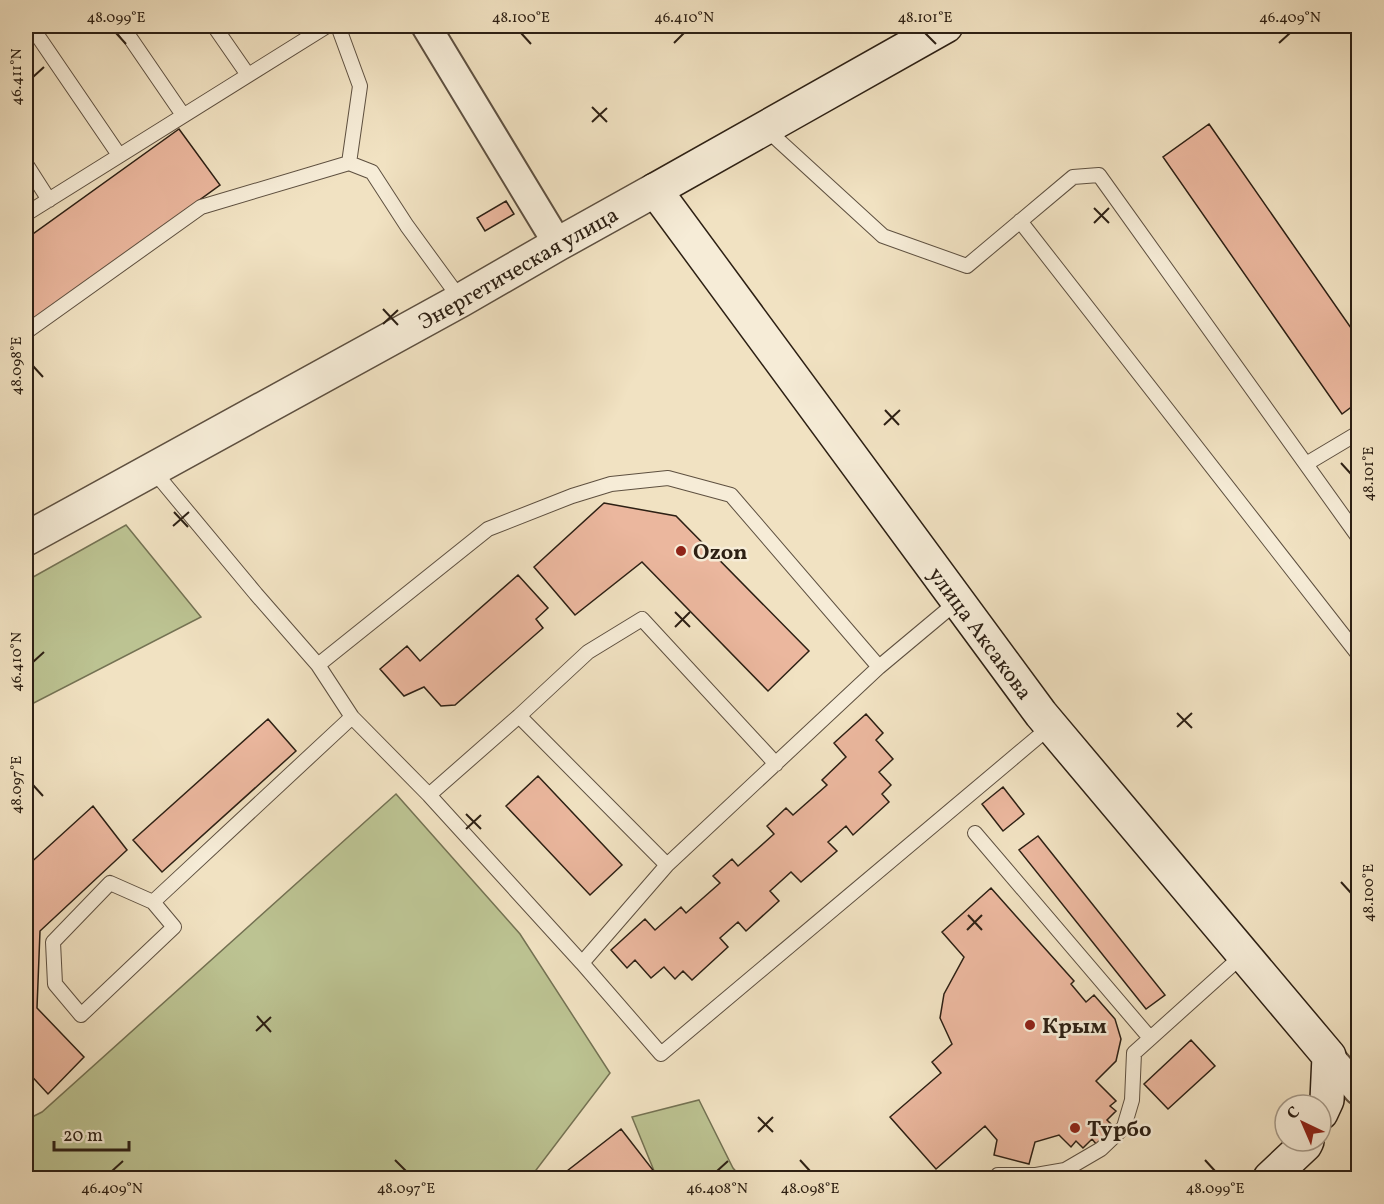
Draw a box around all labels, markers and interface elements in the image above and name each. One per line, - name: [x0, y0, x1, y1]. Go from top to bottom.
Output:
- text: 48.099°E: [86, 8, 146, 29]
- text: 48.100°E: [492, 8, 550, 29]
- text: 46.410°N: [654, 8, 714, 29]
- text: 48.101°E: [897, 8, 953, 29]
- text: 46.409°N: [1259, 8, 1321, 29]
- text: 46.411°N: [7, 48, 28, 106]
- street label: Энергетическая улица: [413, 200, 625, 338]
- text: 48.098°E: [7, 336, 28, 396]
- text: 48.101°E: [1359, 446, 1380, 502]
- place label: Ozon: [693, 538, 748, 569]
- marker: Ozon: [674, 544, 688, 558]
- street label: улица Аксакова: [920, 561, 1039, 707]
- text: 46.410°N: [7, 632, 28, 692]
- text: 48.097°E: [7, 756, 28, 814]
- text: 48.100°E: [1359, 864, 1380, 922]
- place label: Крым: [1042, 1012, 1107, 1043]
- marker: Крым: [1023, 1018, 1037, 1032]
- north arrow: [1273, 1093, 1333, 1153]
- text: С: [1283, 1102, 1305, 1125]
- scale bar: [54, 1114, 129, 1152]
- place label: Турбо: [1087, 1115, 1152, 1146]
- marker: Турбо: [1068, 1121, 1082, 1135]
- text: 20 m: [63, 1124, 103, 1149]
- text: 46.409°N: [81, 1179, 143, 1200]
- text: 48.097°E: [377, 1179, 435, 1200]
- text: 46.408°N: [686, 1179, 748, 1200]
- text: 48.098°E: [780, 1179, 840, 1200]
- text: 48.099°E: [1185, 1179, 1245, 1200]

